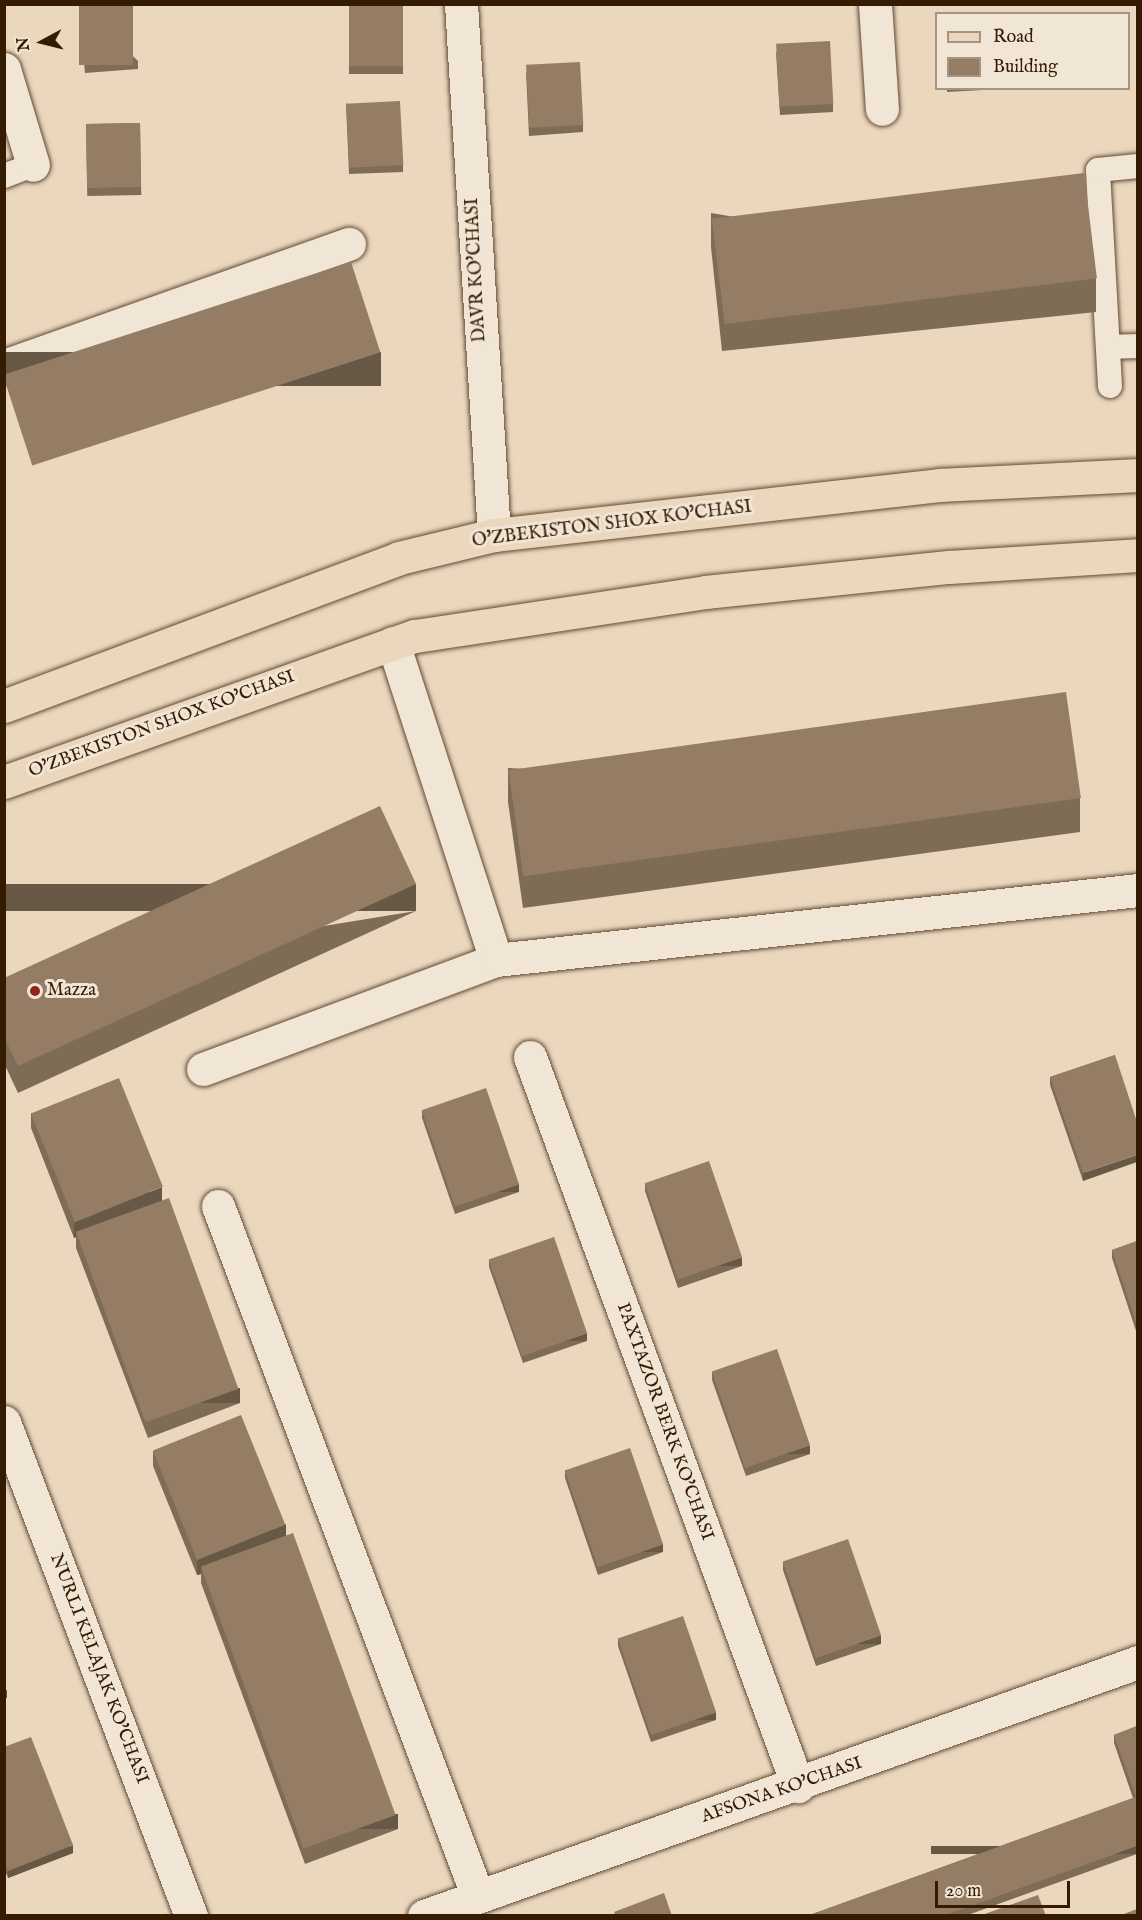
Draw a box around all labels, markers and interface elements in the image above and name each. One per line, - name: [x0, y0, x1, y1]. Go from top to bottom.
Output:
- north arrow: [12, 12, 72, 72]
- legend: [935, 12, 1130, 90]
- text: Road: [993, 26, 1034, 49]
- text: N: [13, 36, 35, 52]
- text: Building: [993, 56, 1058, 79]
- street label: DAVR KO'CHASI: [462, 197, 492, 343]
- street label: O'ZBEKISTON SHOX KO'CHASI: [471, 497, 753, 553]
- street label: O'ZBEKISTON SHOX KO'CHASI: [26, 667, 298, 783]
- place label: Mazza: [47, 980, 96, 1002]
- marker: Mazza: [28, 984, 42, 998]
- street label: PAXTAZOR BERK KO'CHASI: [611, 1300, 717, 1544]
- street label: NURLI KELAJAK KO'CHASI: [44, 1551, 152, 1787]
- street label: AFSONA KO'CHASI: [699, 1753, 865, 1829]
- scale bar: [938, 1869, 1073, 1907]
- text: 20 m: [946, 1880, 981, 1903]

